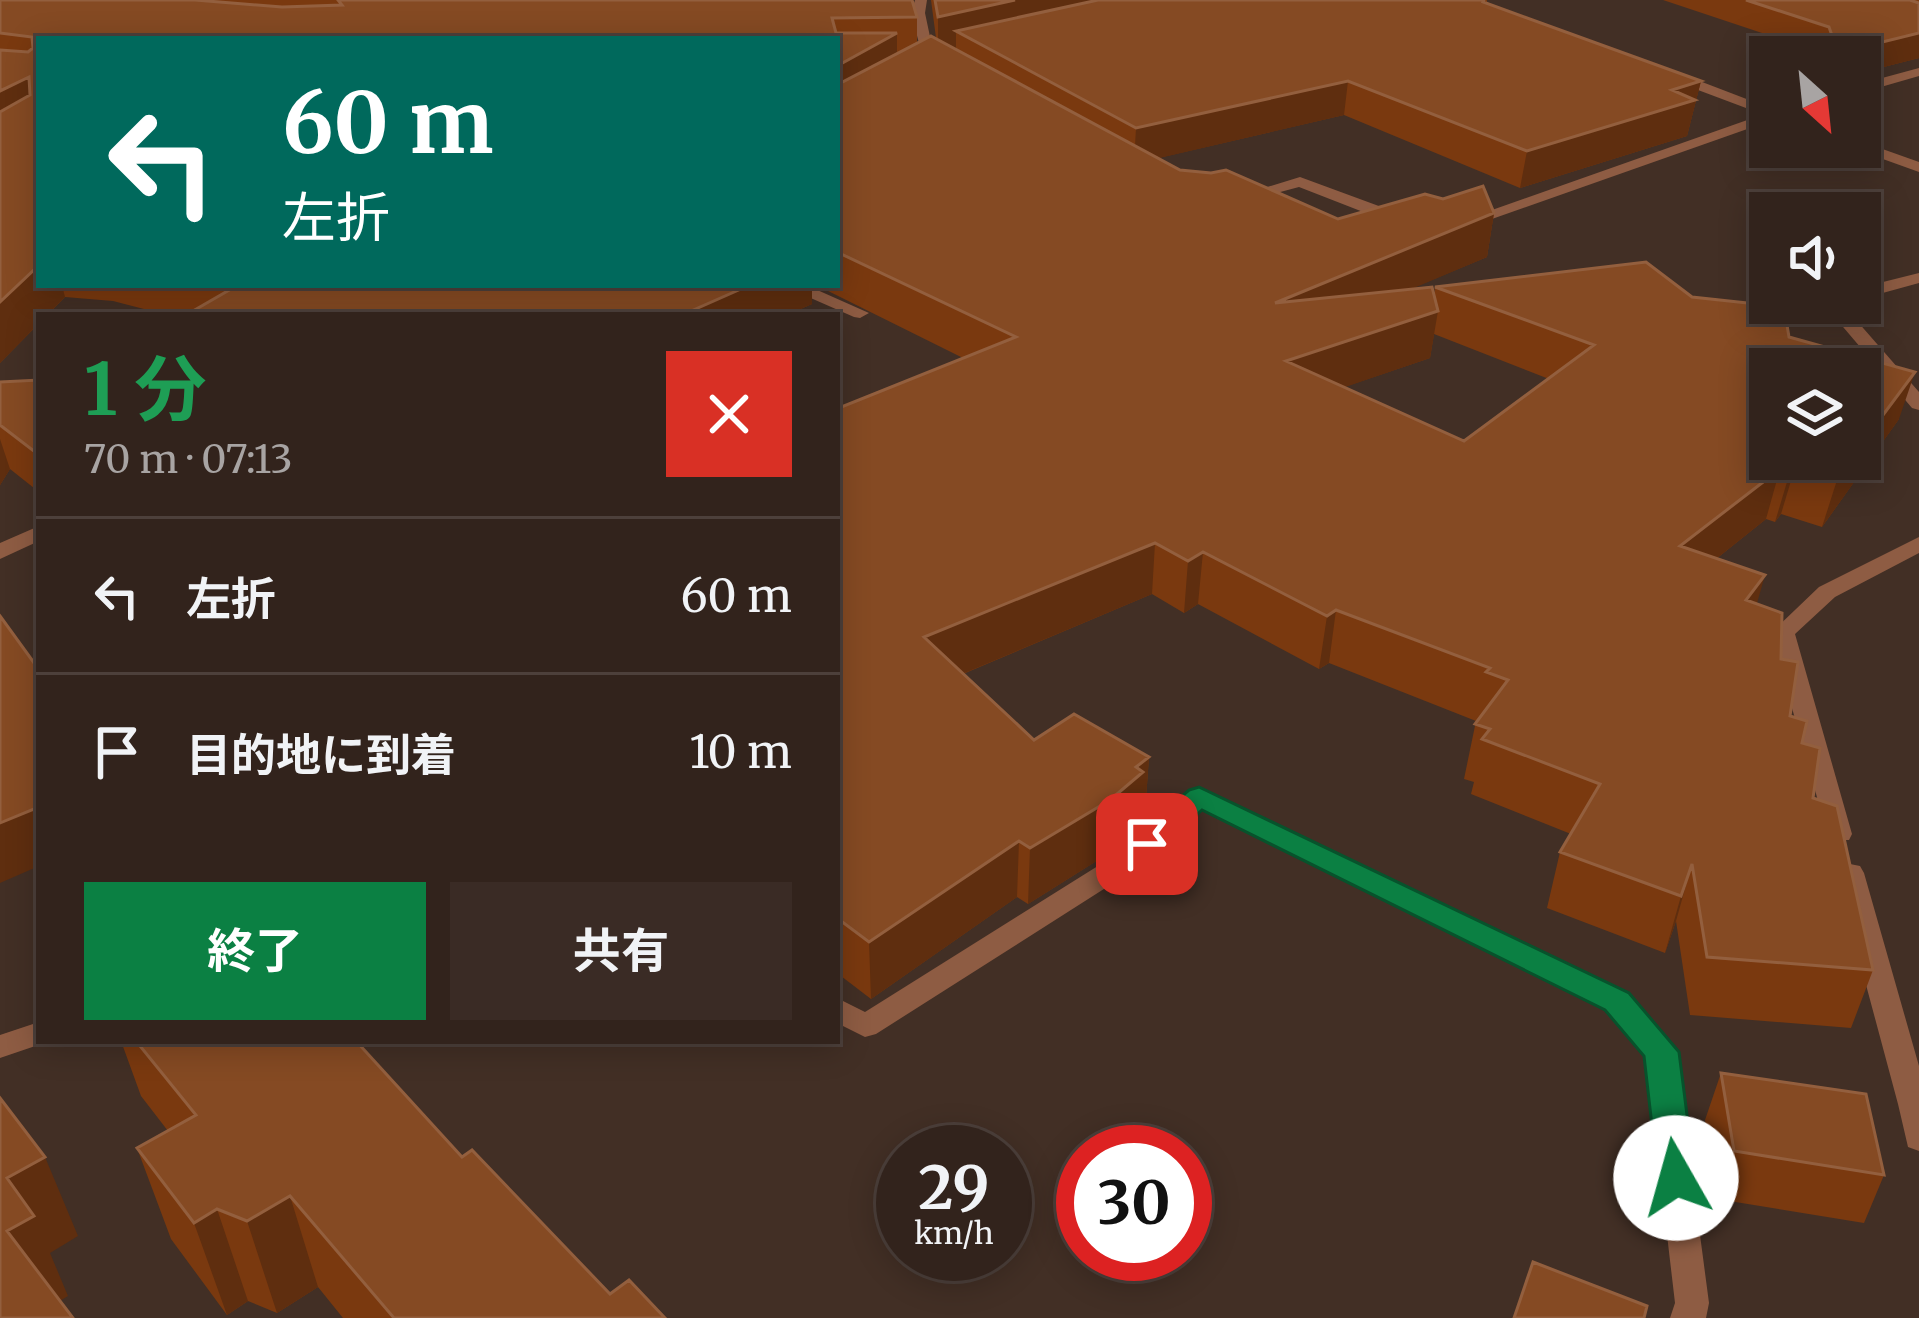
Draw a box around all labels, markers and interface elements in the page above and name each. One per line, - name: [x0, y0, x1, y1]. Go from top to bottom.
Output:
- north arrow: [1749, 36, 1881, 168]
- map controls: [1749, 36, 1881, 480]
- text: 60 m: [282, 70, 493, 176]
- icon: left: [84, 84, 240, 240]
- text: 左折: [282, 184, 390, 252]
- button: sound: [1749, 192, 1881, 324]
- text: 1 分: [84, 344, 206, 435]
- button: layers: [1749, 348, 1881, 480]
- button: close: [666, 351, 792, 477]
- text: 70 m · 07:13: [84, 435, 293, 484]
- icon: left: [84, 563, 150, 629]
- text: 60 m: [681, 568, 792, 624]
- text: 左折: [186, 571, 276, 627]
- icon: arrive: [84, 719, 150, 785]
- text: 10 m: [689, 724, 792, 780]
- text: 目的地に到着: [186, 727, 456, 783]
- pin: [1096, 793, 1198, 895]
- icon: arrive: [1114, 811, 1180, 877]
- button: 終了: [84, 882, 426, 1020]
- button: 共有: [450, 882, 792, 1020]
- position arrow: [1613, 1115, 1739, 1241]
- speed limit sign: 30: [1056, 1125, 1212, 1281]
- text: 29: [918, 1150, 990, 1225]
- text: km/h: [914, 1214, 994, 1252]

